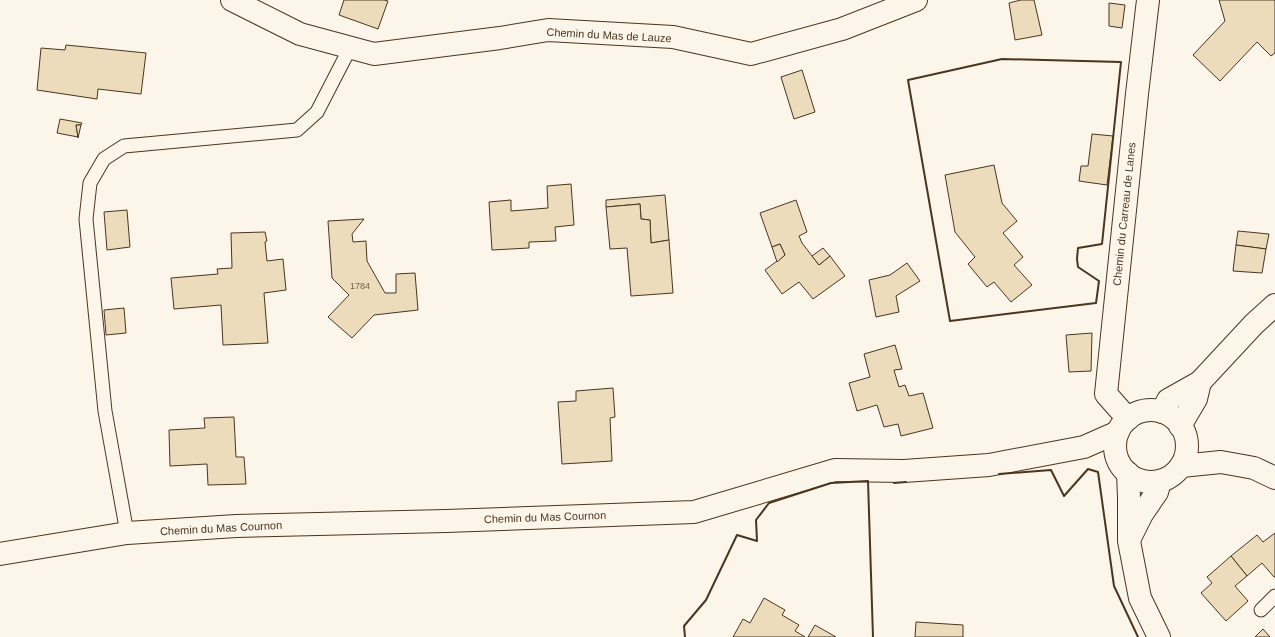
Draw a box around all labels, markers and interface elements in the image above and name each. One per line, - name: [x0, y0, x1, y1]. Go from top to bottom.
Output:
- street label: Chemin du Mas de Lauze: [546, 26, 672, 44]
- street label: Chemin du Carreau de Lanes: [1110, 141, 1138, 286]
- house number: 1784: [350, 281, 370, 291]
- street label: Chemin du Mas Cournon: [484, 509, 606, 525]
- street label: Chemin du Mas Cournon: [160, 519, 282, 537]

